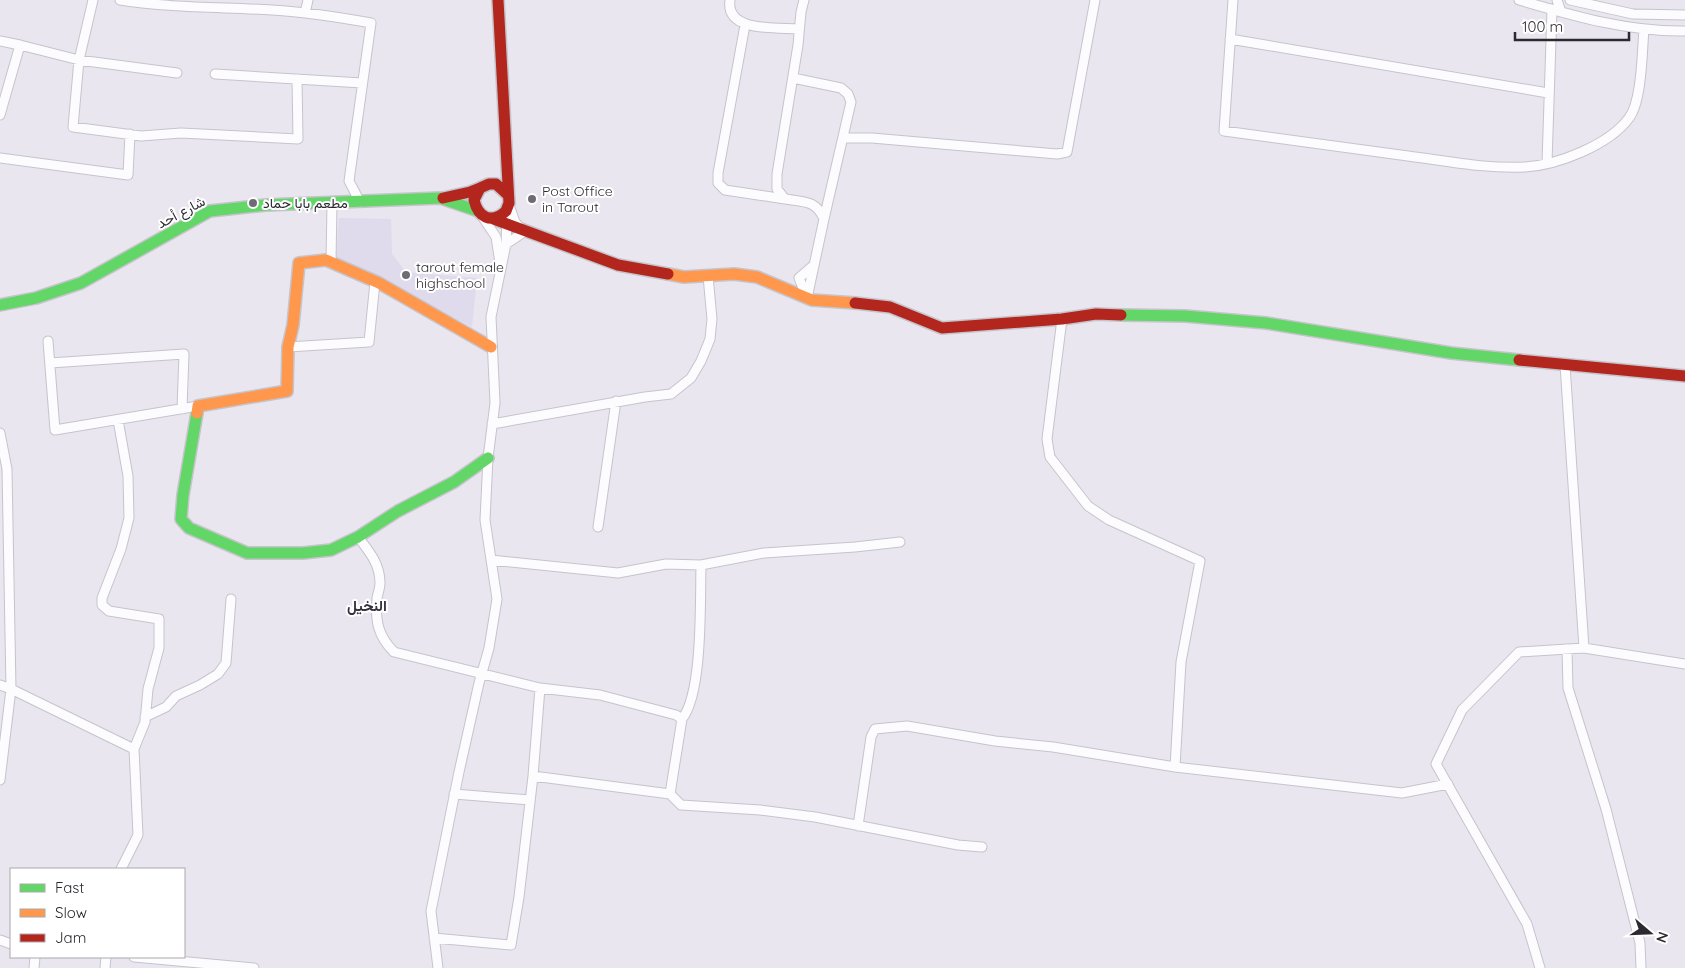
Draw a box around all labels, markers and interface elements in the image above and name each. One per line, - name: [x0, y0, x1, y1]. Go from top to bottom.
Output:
- scale bar: [1515, 10, 1629, 42]
- text: 100 m: [1522, 17, 1563, 36]
- place label: Post Office in Tarout: [542, 182, 613, 216]
- street label: شارع أحد: [154, 192, 209, 234]
- marker: Post Office in Tarout: [526, 193, 538, 205]
- place label: مطعم بابا حماد: [263, 194, 348, 212]
- marker: مطعم بابا حماد: [247, 197, 259, 209]
- place label: tarout female highschool: [416, 258, 504, 292]
- marker: tarout female highschool: [400, 269, 412, 281]
- district label: النخيل: [347, 596, 387, 615]
- legend: [10, 868, 185, 958]
- text: Fast: [55, 878, 84, 897]
- text: Slow: [55, 903, 87, 922]
- north arrow: [1625, 908, 1675, 958]
- text: Jam: [55, 928, 86, 947]
- text: N: [1652, 929, 1672, 945]

